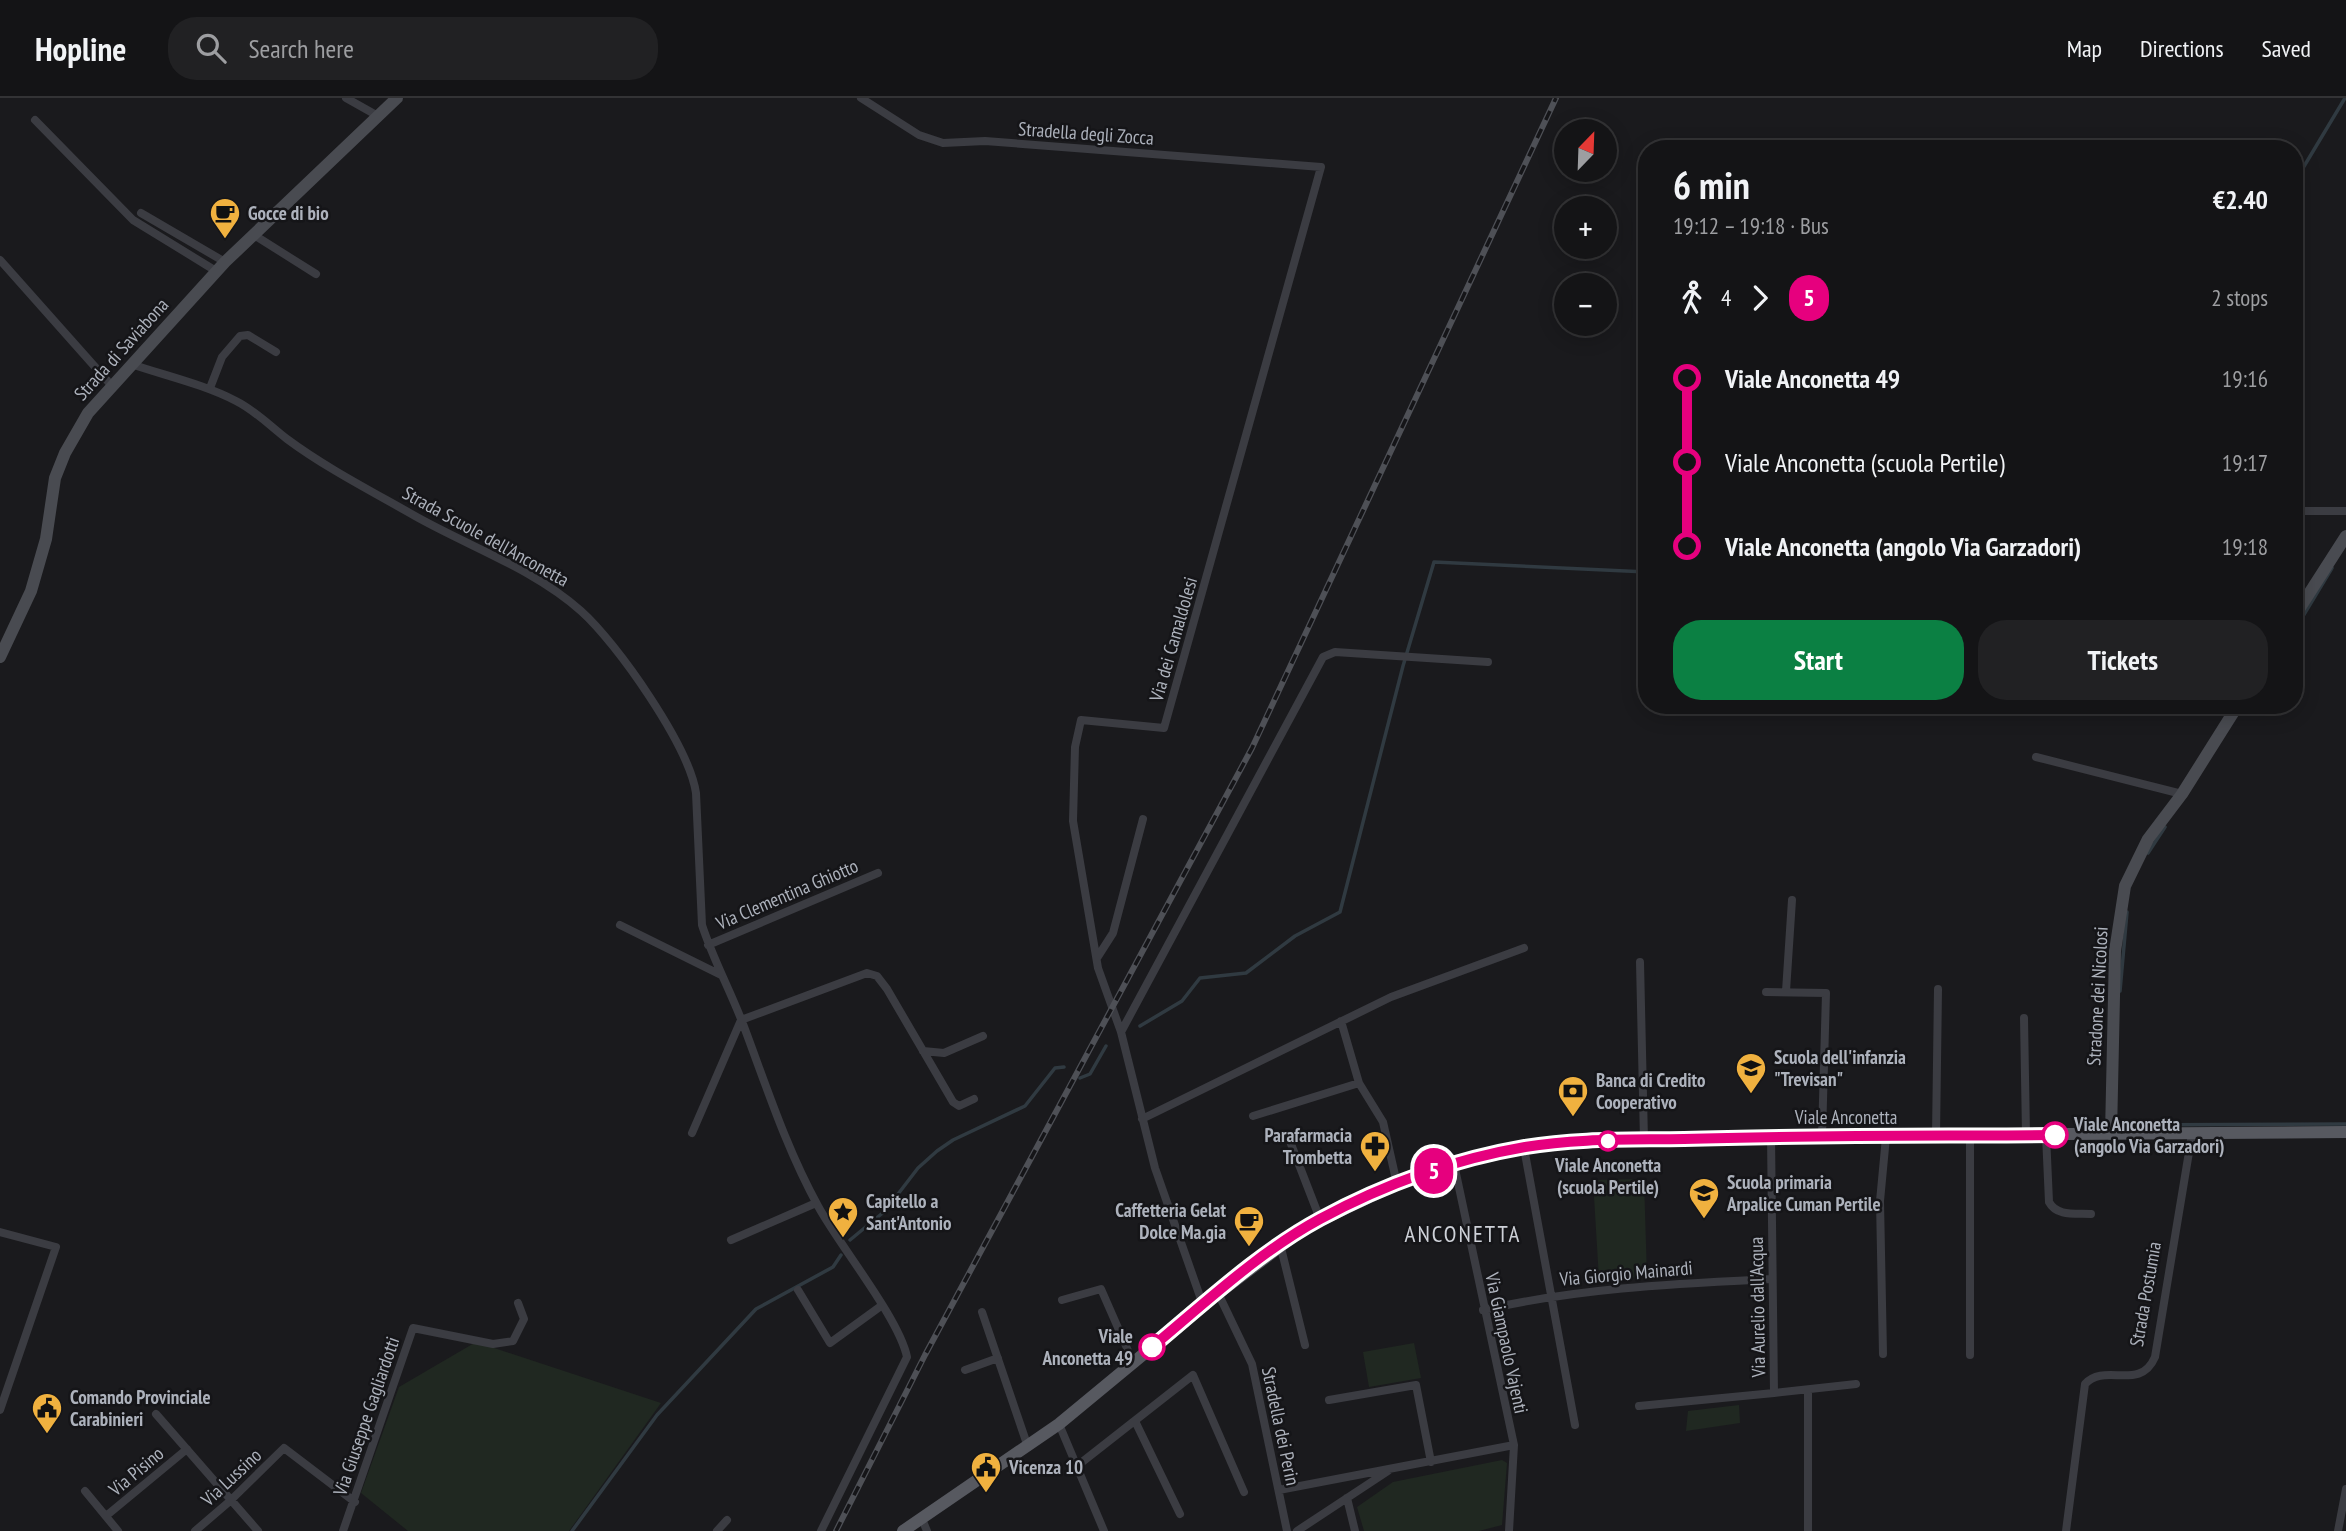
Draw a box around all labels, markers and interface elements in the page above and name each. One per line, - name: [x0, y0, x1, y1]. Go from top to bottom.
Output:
- search box: [168, 17, 658, 80]
- text: Hopline: [35, 27, 126, 70]
- icon: search: [192, 29, 230, 67]
- text: Search here: [248, 32, 354, 65]
- text: Map: [2067, 33, 2102, 64]
- text: Directions: [2140, 33, 2224, 64]
- text: Saved: [2262, 33, 2311, 64]
- street label: Stradella degli Zocca: [1017, 116, 1155, 150]
- north arrow: [1554, 119, 1617, 182]
- map controls: [1554, 119, 1617, 336]
- text: 6 min: [1673, 160, 1750, 209]
- text: €2.40: [2213, 183, 2268, 216]
- cafe icon: Gocce di bio: [208, 196, 242, 240]
- button: +: [1554, 196, 1617, 259]
- place label: Gocce di bio: [248, 201, 329, 225]
- text: 19:12 – 19:18 · Bus: [1673, 211, 1829, 240]
- button: −: [1554, 273, 1617, 336]
- icon: walk: [1673, 279, 1711, 317]
- icon: forward: [1741, 279, 1779, 317]
- text: 5: [1803, 282, 1815, 313]
- text: 4: [1721, 283, 1731, 312]
- text: 2 stops: [2211, 283, 2268, 312]
- street label: Strada di Saviabona: [69, 293, 173, 405]
- text: Viale Anconetta 49: [1725, 362, 1900, 395]
- text: 19:16: [2222, 364, 2268, 393]
- text: Viale Anconetta (scuola Pertile): [1725, 446, 2005, 479]
- text: 19:17: [2222, 448, 2268, 477]
- street label: Strada Scuole dell'Anconetta: [399, 480, 573, 592]
- text: Viale Anconetta (angolo Via Garzadori): [1725, 530, 2081, 563]
- text: 19:18: [2222, 532, 2268, 561]
- street label: Via dei Camaldolesi: [1143, 574, 1202, 705]
- button: Start: [1673, 620, 1964, 700]
- button: Tickets: [1978, 620, 2268, 700]
- street label: Via Clementina Ghiotto: [711, 853, 862, 935]
- street label: Stradone dei Nicolosi: [2081, 926, 2113, 1066]
- place label: Scuola dell'infanzia "Trevisan": [1774, 1045, 1906, 1091]
- school or university icon: Scuola dell'infanzia "Trevisan": [1734, 1051, 1768, 1095]
- place label: Banca di Credito Cooperativo: [1596, 1068, 1705, 1114]
- bank icon: Banca di Credito Cooperativo: [1556, 1074, 1590, 1118]
- street label: Viale Anconetta: [1794, 1105, 1897, 1129]
- place label: Viale Anconetta (angolo Via Garzadori): [2073, 1112, 2224, 1158]
- marker: Viale Anconetta (angolo Via Garzadori): [2042, 1122, 2068, 1148]
- place label: Parafarmacia Trombetta: [1264, 1123, 1352, 1169]
- pharmacy icon: Parafarmacia Trombetta: [1358, 1129, 1392, 1173]
- marker: Viale Anconetta (scuola Pertile): [1598, 1131, 1618, 1151]
- line badge: 5: [1411, 1148, 1457, 1194]
- place label: Viale Anconetta (scuola Pertile): [1554, 1153, 1661, 1199]
- text: 5: [1428, 1155, 1440, 1186]
- place label: Scuola primaria Arpalice Cuman Pertile: [1726, 1170, 1881, 1216]
- school or university icon: Scuola primaria Arpalice Cuman Pertile: [1687, 1176, 1721, 1220]
- place label: Capitello a Sant'Antonio: [866, 1189, 951, 1235]
- place icon: Capitello a Sant'Antonio: [826, 1195, 860, 1239]
- place label: Caffetteria Gelat Dolce Ma.gia: [1115, 1198, 1226, 1244]
- cafe icon: Caffetteria Gelat Dolce Ma.gia: [1232, 1204, 1266, 1248]
- district label: ANCONETTA: [1405, 1219, 1521, 1248]
- street label: Via Aurelio dall'Acqua: [1744, 1236, 1770, 1379]
- street label: Strada Postumia: [2124, 1240, 2166, 1348]
- street label: Via Giorgio Mainardi: [1558, 1255, 1693, 1291]
- street label: Via Giampaolo Vajenti: [1480, 1269, 1534, 1416]
- place label: Viale Anconetta 49: [1042, 1324, 1133, 1370]
- street label: Via Giuseppe Gagliardotti: [327, 1333, 404, 1500]
- marker: Viale Anconetta 49: [1139, 1334, 1165, 1360]
- street label: Stradella dei Perin: [1257, 1365, 1305, 1487]
- place label: Comando Provinciale Carabinieri: [70, 1385, 211, 1431]
- public building icon: Comando Provinciale Carabinieri: [30, 1391, 64, 1435]
- street label: Via Pisino: [103, 1441, 168, 1502]
- street label: Via Lussino: [195, 1443, 266, 1512]
- public building icon: Vicenza 10: [969, 1450, 1003, 1494]
- place label: Vicenza 10: [1008, 1455, 1083, 1479]

